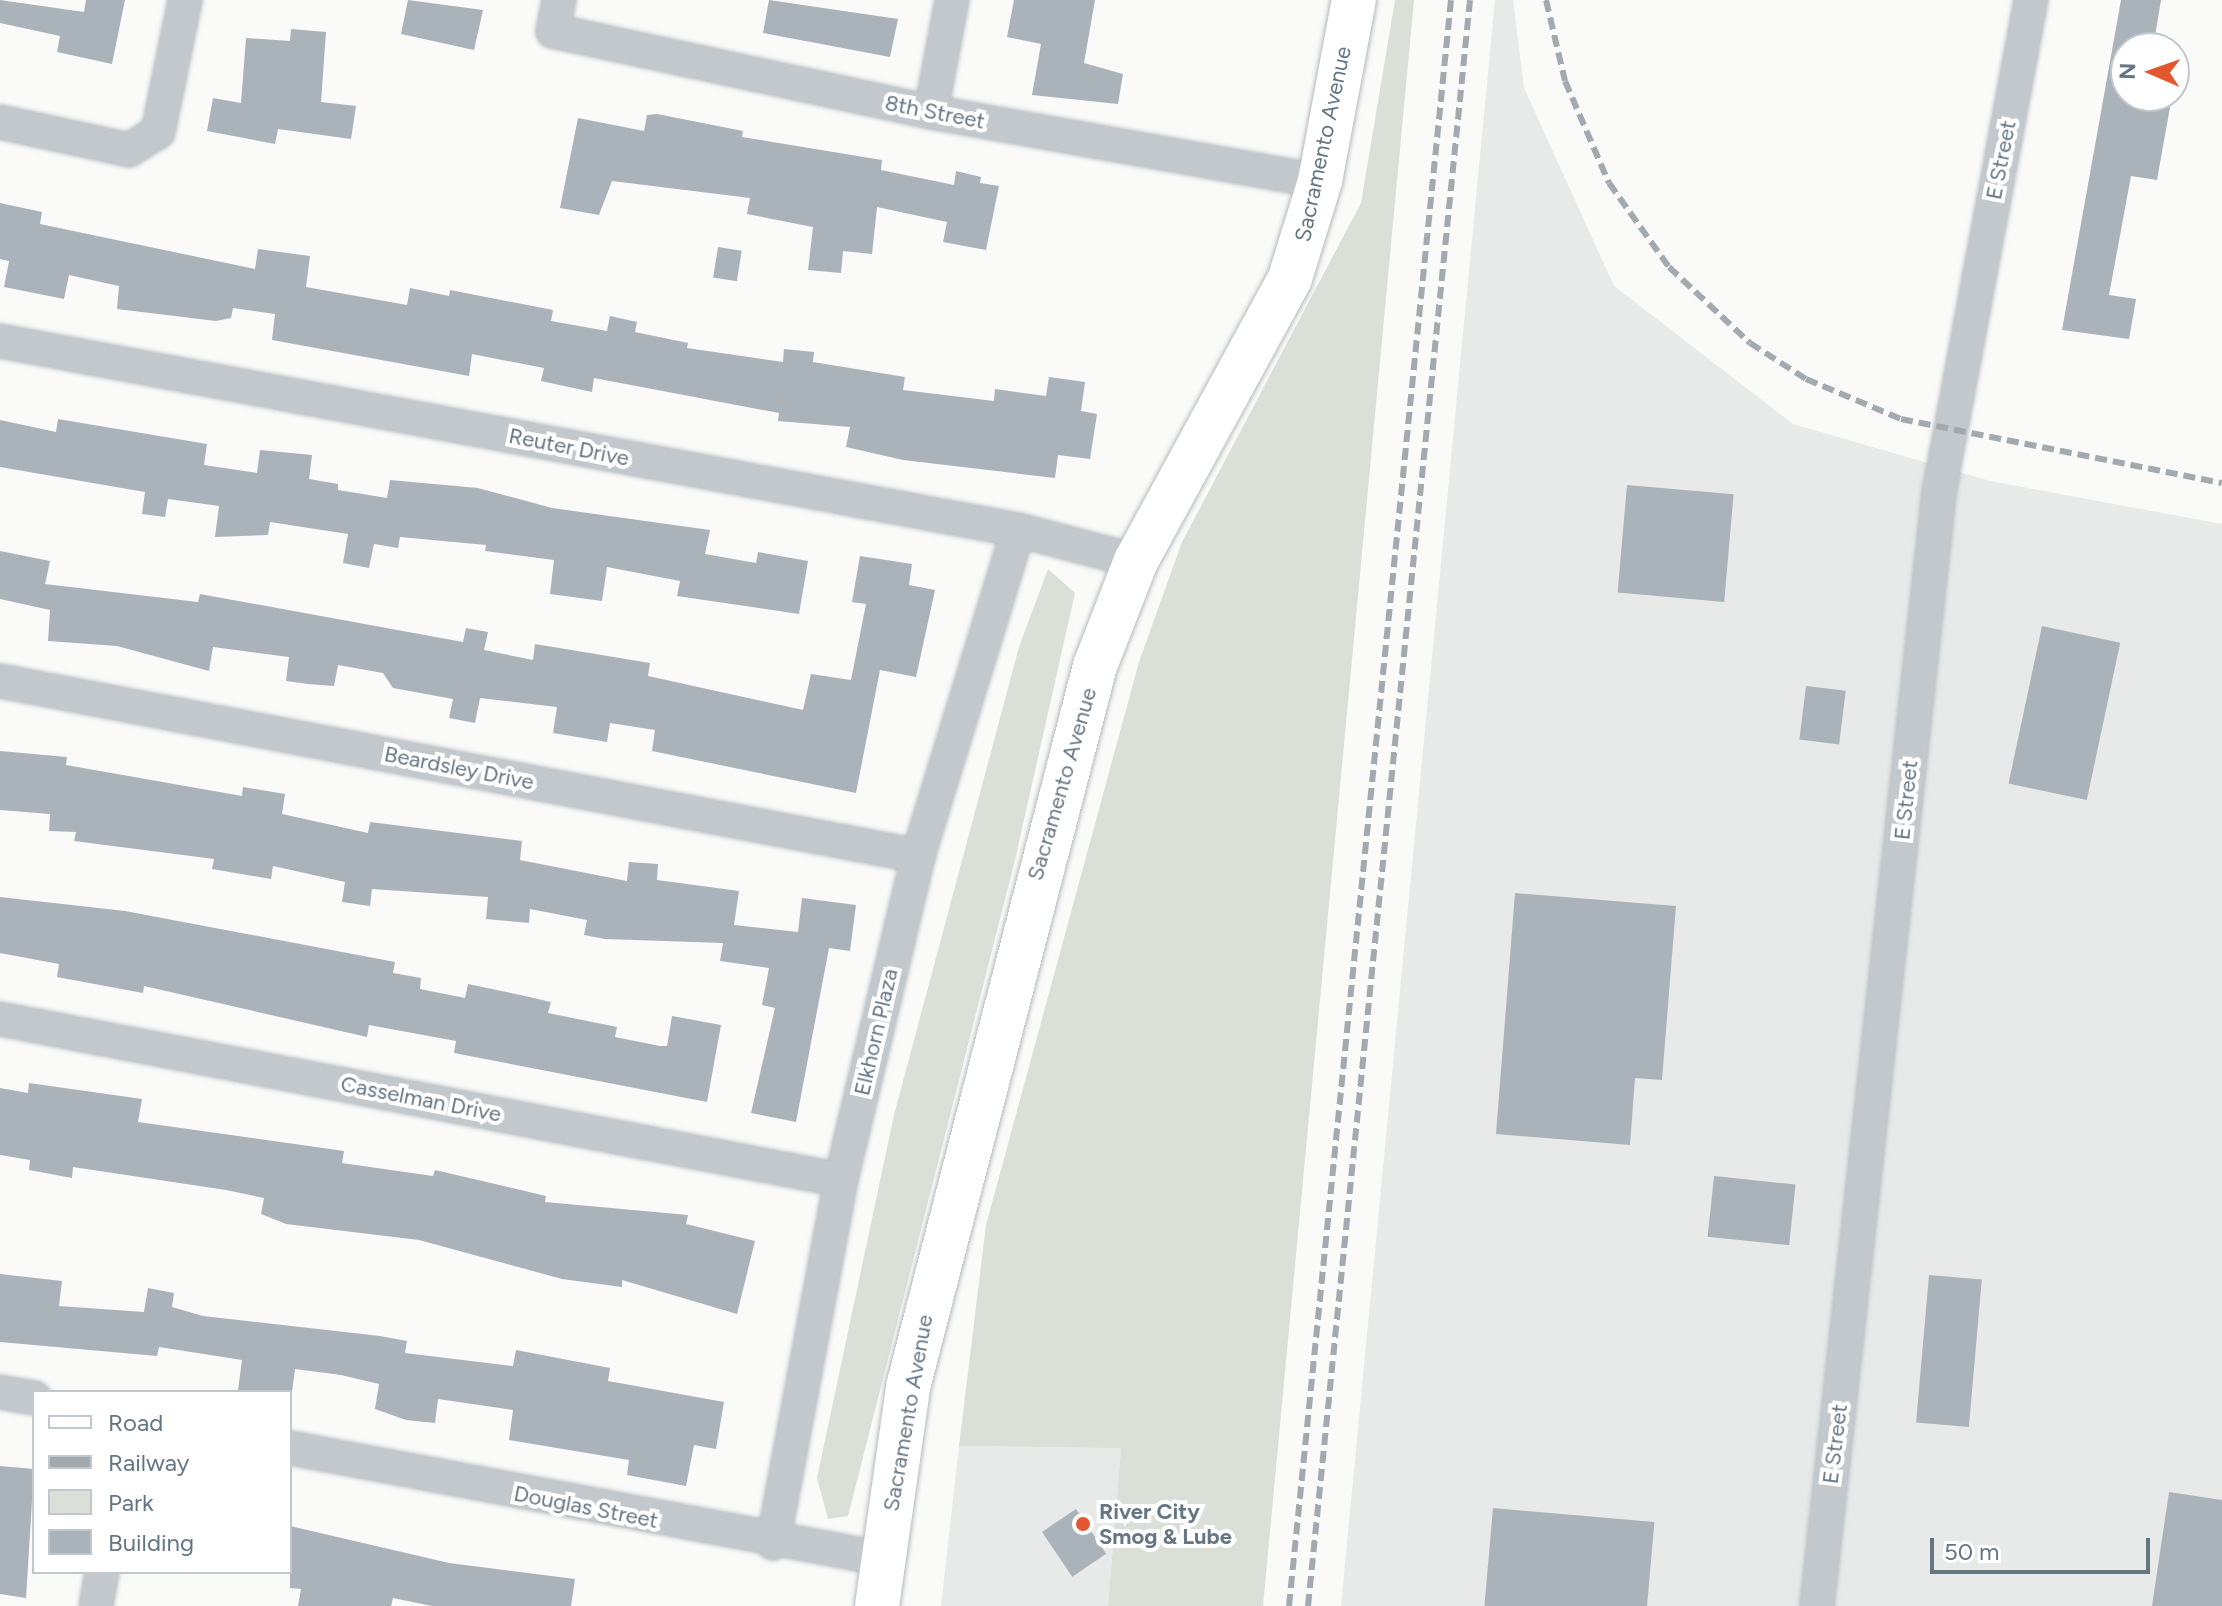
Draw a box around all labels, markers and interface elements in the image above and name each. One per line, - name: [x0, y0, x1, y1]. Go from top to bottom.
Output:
- north arrow: [2110, 32, 2190, 112]
- street label: Sacramento Avenue: [1289, 44, 1357, 244]
- text: N: [2114, 62, 2141, 80]
- street label: 8th Street: [883, 89, 987, 135]
- street label: E Street: [1980, 118, 2022, 202]
- street label: Reuter Drive: [507, 422, 631, 472]
- street label: Sacramento Avenue: [1022, 685, 1102, 883]
- street label: Beardsley Drive: [382, 741, 536, 795]
- street label: E Street: [1889, 759, 1923, 841]
- street label: Elkhorn Plaza: [849, 966, 903, 1098]
- street label: Casselman Drive: [339, 1070, 503, 1128]
- street label: Sacramento Avenue: [878, 1313, 938, 1513]
- legend: [32, 1390, 292, 1574]
- street label: E Street: [1817, 1403, 1853, 1485]
- text: Road: [108, 1408, 163, 1437]
- text: Railway: [108, 1448, 189, 1477]
- street label: Douglas Street: [512, 1480, 660, 1534]
- text: Park: [108, 1488, 154, 1517]
- place label: River City Smog & Lube: [1099, 1498, 1232, 1550]
- marker: River City Smog & Lube: [1074, 1515, 1092, 1533]
- scale bar: [1934, 1522, 2154, 1572]
- text: Building: [108, 1528, 194, 1557]
- text: 50 m: [1944, 1537, 2000, 1566]

